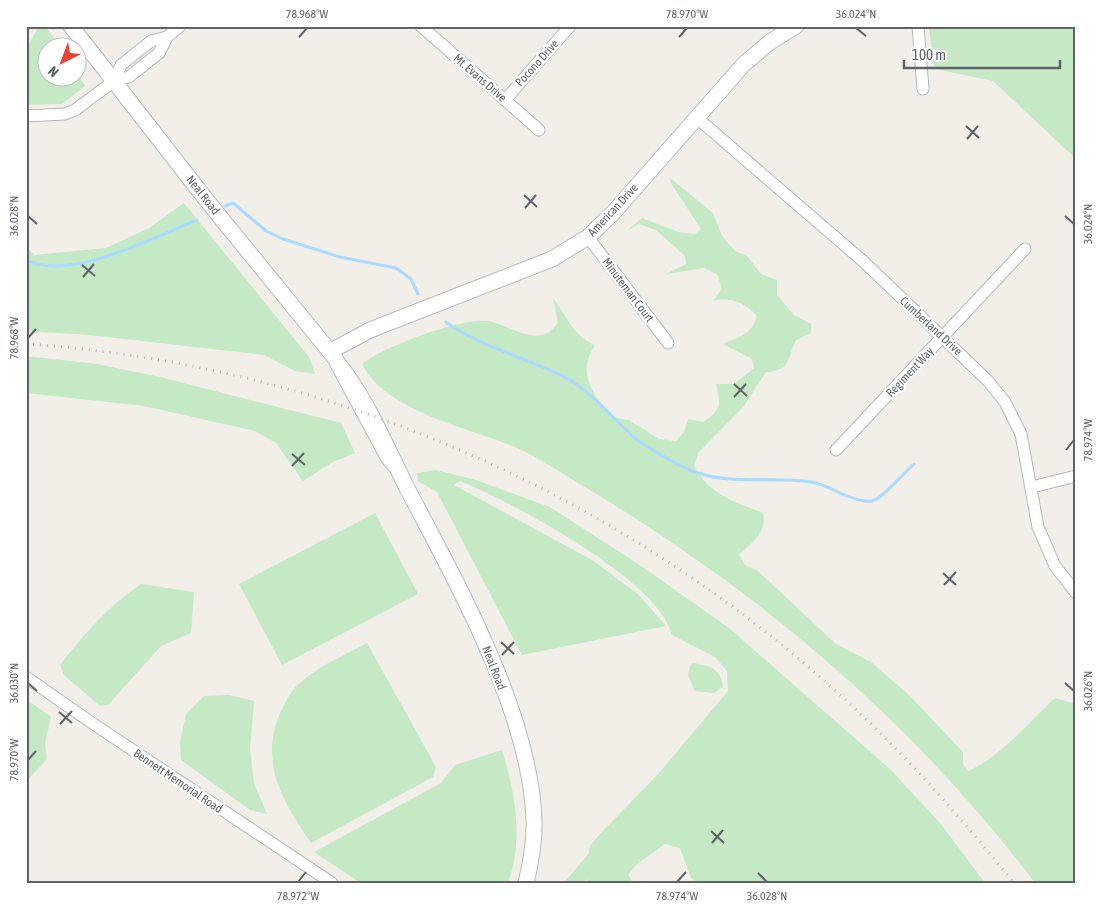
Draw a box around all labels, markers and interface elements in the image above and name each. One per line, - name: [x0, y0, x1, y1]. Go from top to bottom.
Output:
- text: 78.968°W: [286, 7, 328, 21]
- text: 78.970°W: [666, 7, 708, 21]
- text: 36.024°N: [836, 7, 876, 21]
- street label: Pocono Drive: [512, 37, 562, 89]
- north arrow: [38, 38, 88, 88]
- scale bar: [904, 38, 1061, 70]
- text: 100 m: [912, 46, 946, 63]
- street label: Mt. Evans Drive: [451, 51, 509, 105]
- text: N: [45, 63, 62, 80]
- street label: Neal Road: [183, 173, 223, 217]
- street label: American Drive: [585, 181, 641, 239]
- text: 36.028°N: [7, 196, 21, 236]
- text: 36.024°N: [1081, 204, 1095, 244]
- street label: Minuteman Court: [599, 255, 657, 325]
- street label: Cumberland Drive: [897, 294, 965, 358]
- text: 78.968°W: [7, 317, 21, 359]
- street label: Regiment Way: [883, 344, 937, 400]
- text: 78.974°W: [1081, 419, 1095, 461]
- street label: Neal Road: [479, 644, 509, 692]
- text: 36.030°N: [7, 663, 21, 703]
- text: 36.026°N: [1081, 671, 1095, 711]
- text: 78.970°W: [7, 739, 21, 781]
- street label: Bennett Memorial Road: [131, 746, 225, 816]
- text: 78.972°W: [277, 889, 319, 903]
- text: 78.974°W: [656, 889, 698, 903]
- text: 36.028°N: [747, 889, 787, 903]

